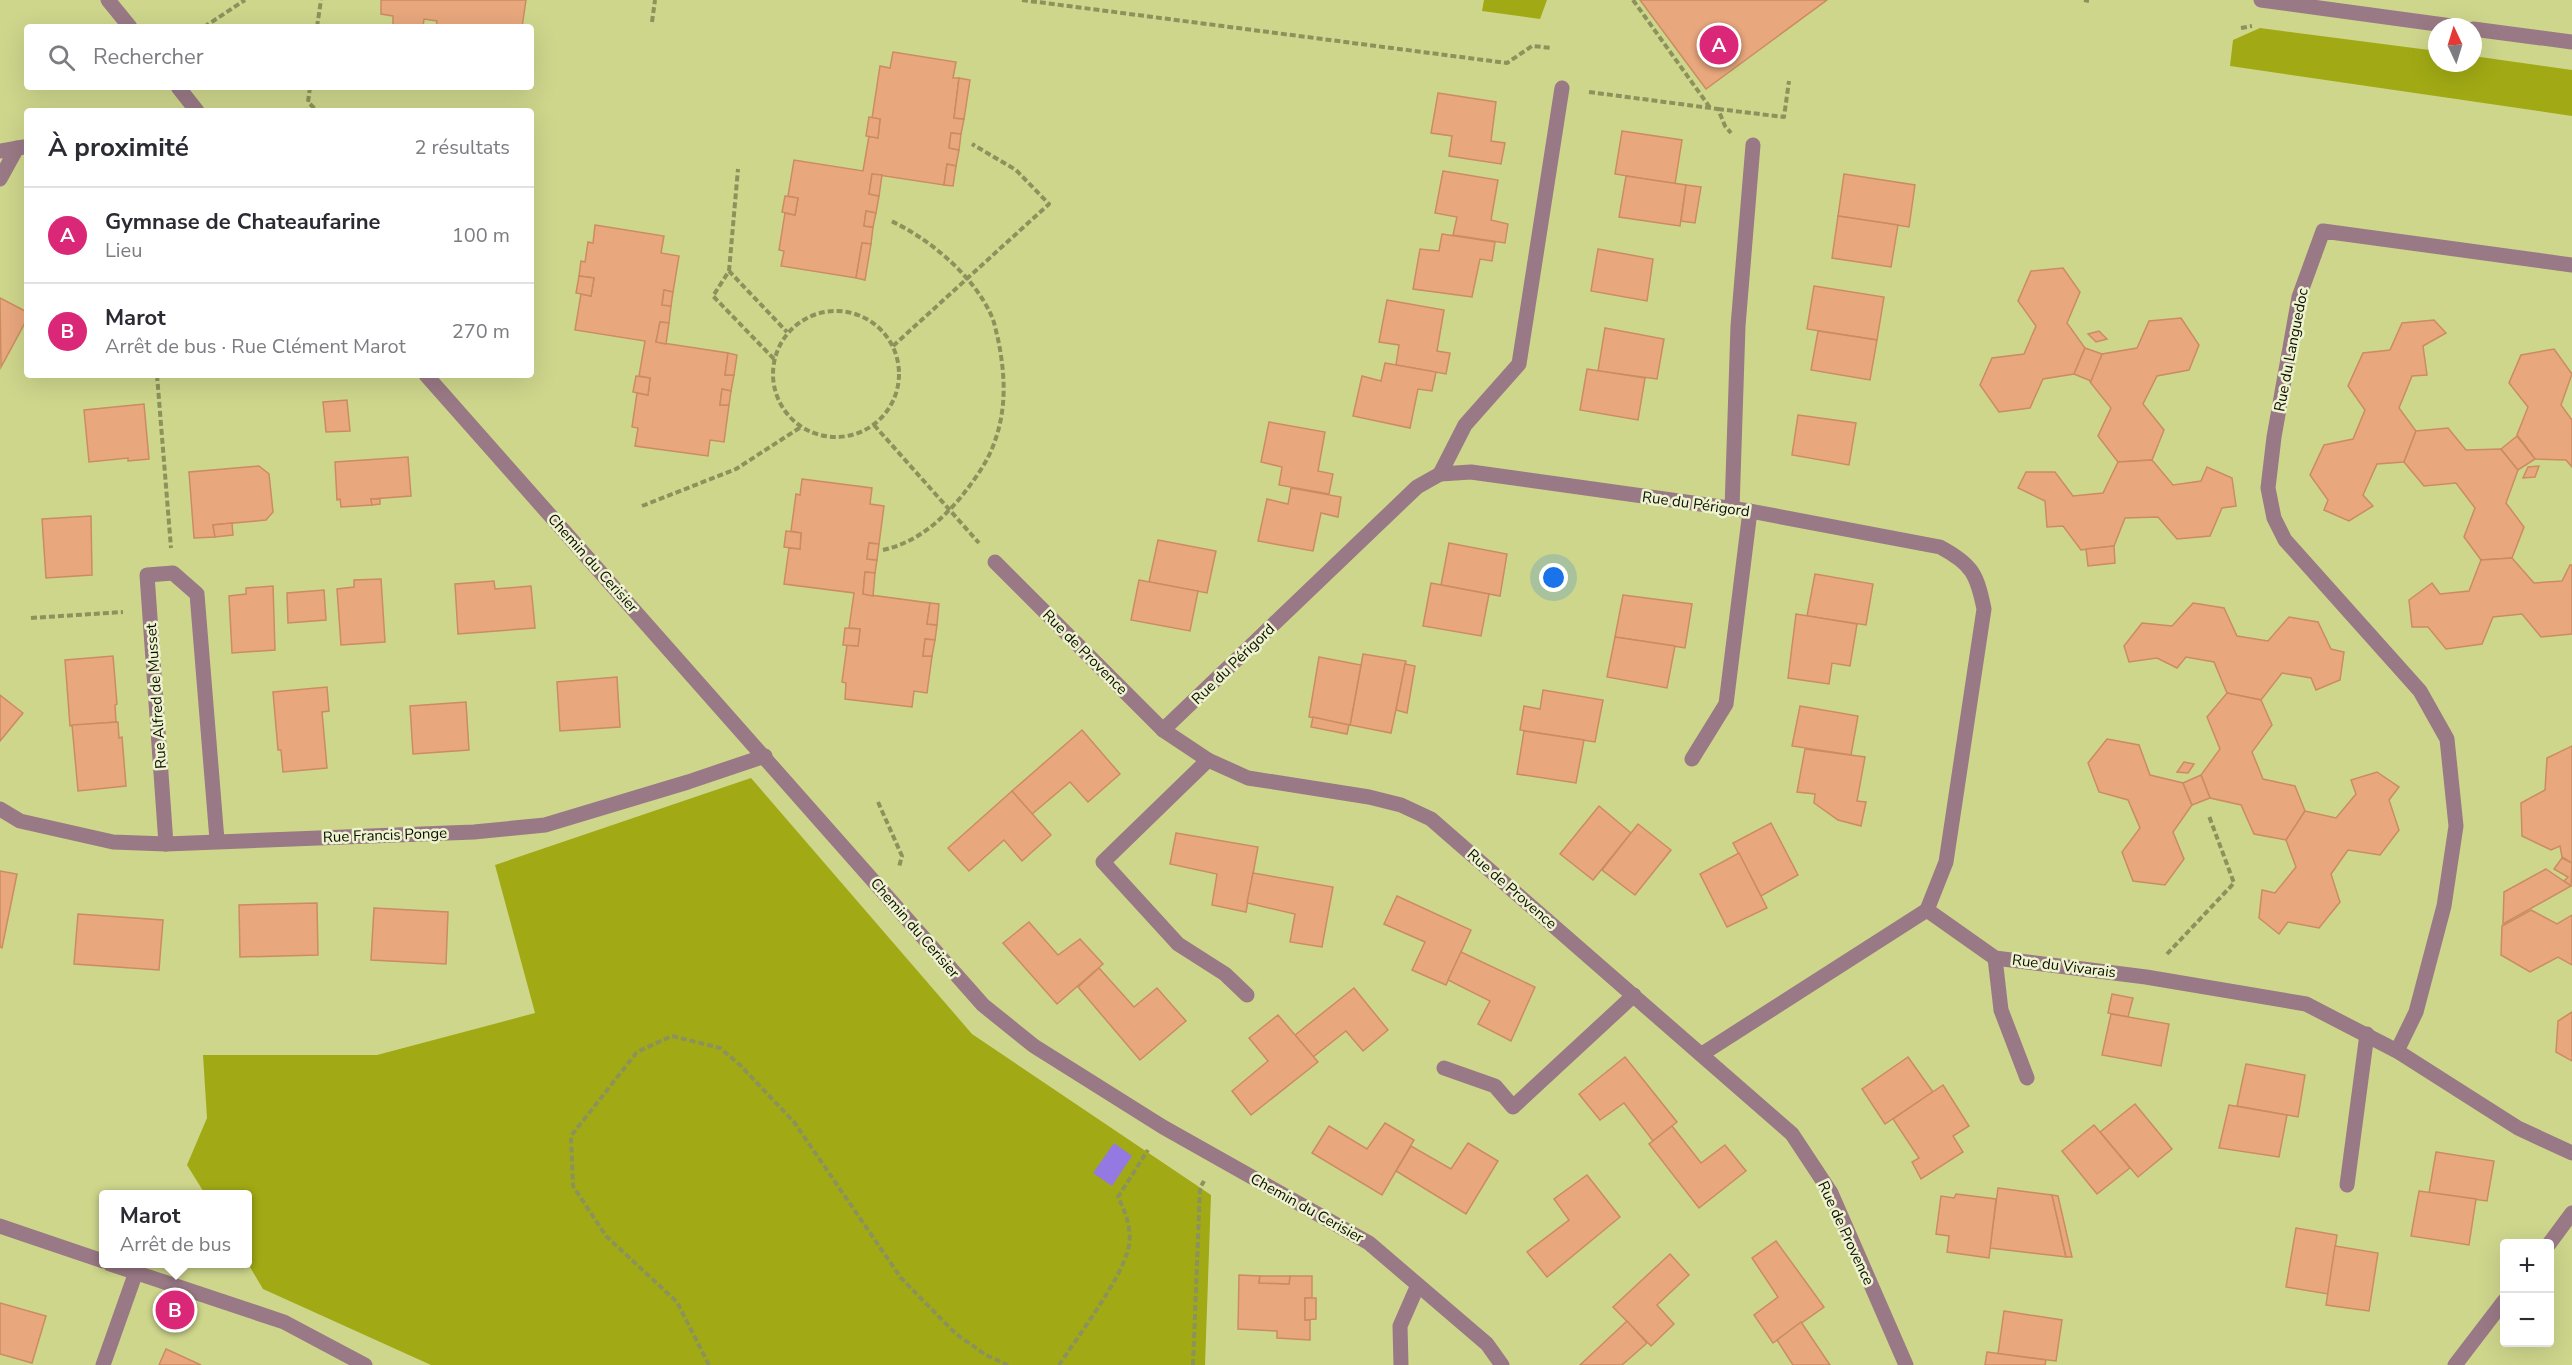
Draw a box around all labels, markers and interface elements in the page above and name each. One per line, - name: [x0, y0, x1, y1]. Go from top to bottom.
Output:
- north arrow: [2428, 18, 2482, 72]
- pin: A: [1700, 22, 1738, 68]
- search box: [24, 24, 534, 90]
- icon: search: [45, 41, 78, 74]
- text: Rechercher: [93, 42, 204, 72]
- text: À proximité: [48, 130, 189, 165]
- text: 2 résultats: [414, 134, 510, 161]
- text: Gymnase de Chateaufarine: [105, 207, 380, 237]
- text: A: [60, 222, 75, 249]
- text: 100 m: [452, 222, 510, 249]
- text: Lieu: [105, 237, 142, 264]
- street label: Rue du Languedoc: [2269, 287, 2313, 413]
- text: Marot: [105, 303, 166, 333]
- text: B: [61, 318, 74, 345]
- text: 270 m: [452, 318, 510, 345]
- text: Arrêt de bus · Rue Clément Marot: [105, 333, 406, 360]
- street label: Rue du Périgord: [1641, 487, 1751, 521]
- street label: Chemin du Cerisier: [543, 509, 643, 617]
- your location: [1539, 563, 1568, 592]
- street label: Rue de Provence: [1038, 605, 1132, 699]
- street label: Rue du Périgord: [1187, 619, 1279, 709]
- street label: Rue Alfred de Musset: [141, 622, 171, 769]
- street label: Rue Francis Ponge: [322, 823, 448, 847]
- street label: Rue de Provence: [1463, 845, 1561, 933]
- street label: Chemin du Cerisier: [866, 874, 965, 983]
- street label: Rue du Vivarais: [2011, 950, 2117, 982]
- street label: Chemin du Cerisier: [1247, 1169, 1368, 1248]
- street label: Rue de Provence: [1813, 1178, 1879, 1288]
- popup: [99, 1190, 252, 1268]
- text: Marot: [120, 1201, 180, 1231]
- text: Arrêt de bus: [120, 1231, 231, 1258]
- map controls: [2500, 1239, 2554, 1347]
- button: +: [2500, 1239, 2554, 1293]
- pin: B: [156, 1288, 195, 1332]
- button: −: [2500, 1293, 2554, 1347]

